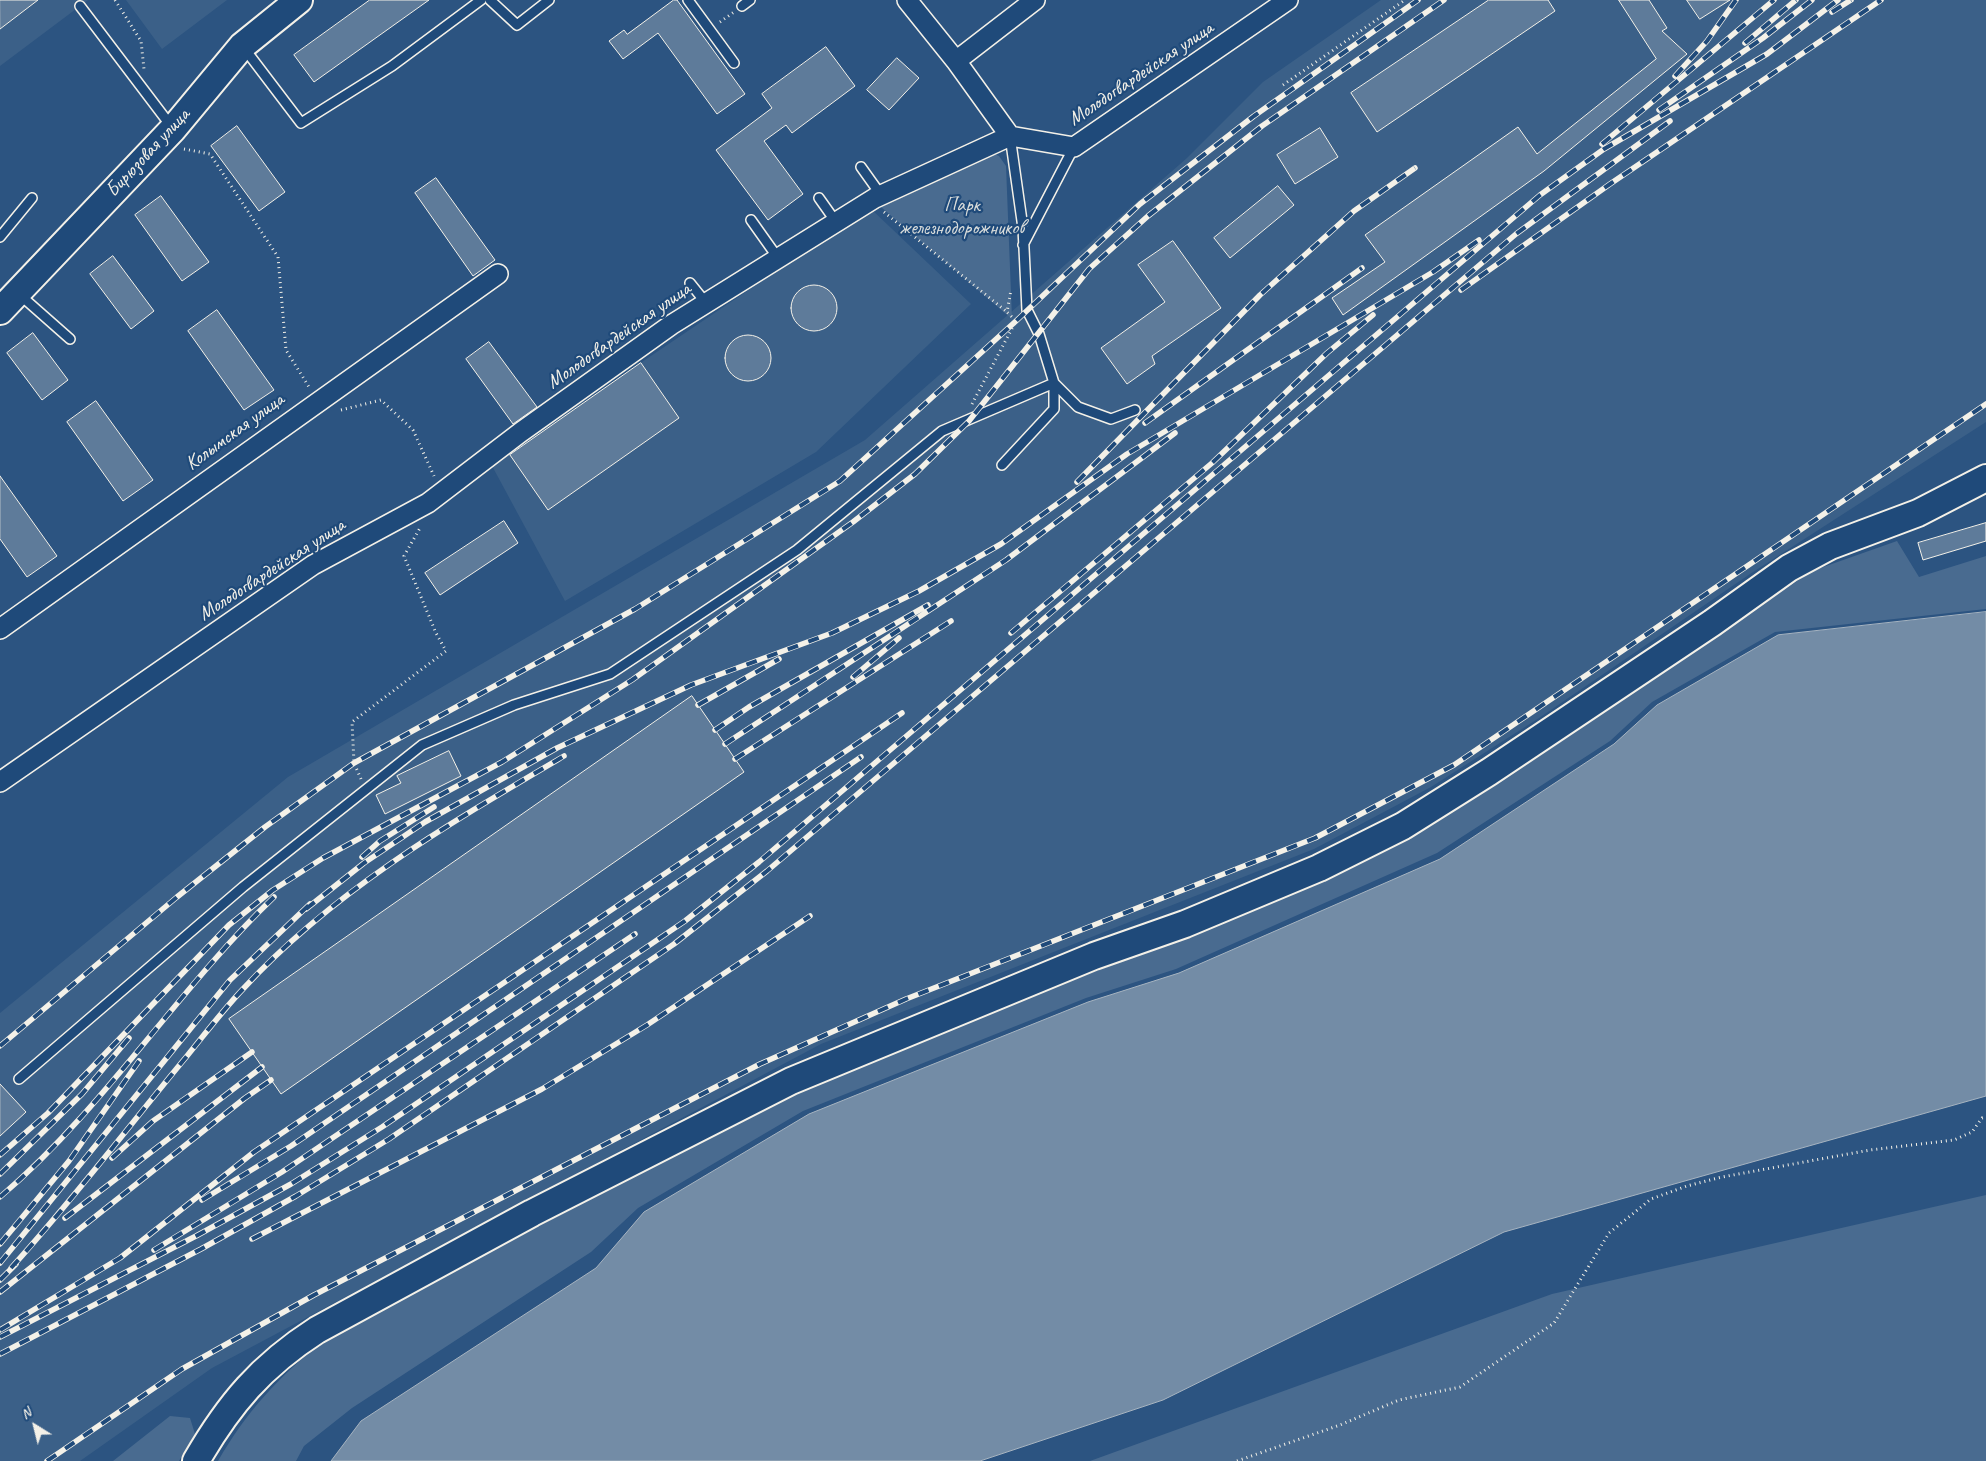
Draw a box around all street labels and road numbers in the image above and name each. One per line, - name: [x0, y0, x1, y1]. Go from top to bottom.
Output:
- street label: Молодогвардейская улица: [1064, 17, 1218, 131]
- street label: Бирюзовая улица: [101, 104, 195, 202]
- street label: Молодогвардейская улица: [542, 277, 696, 395]
- street label: Колымская улица: [181, 388, 289, 476]
- street label: Молодогвардейская улица: [194, 514, 350, 626]

